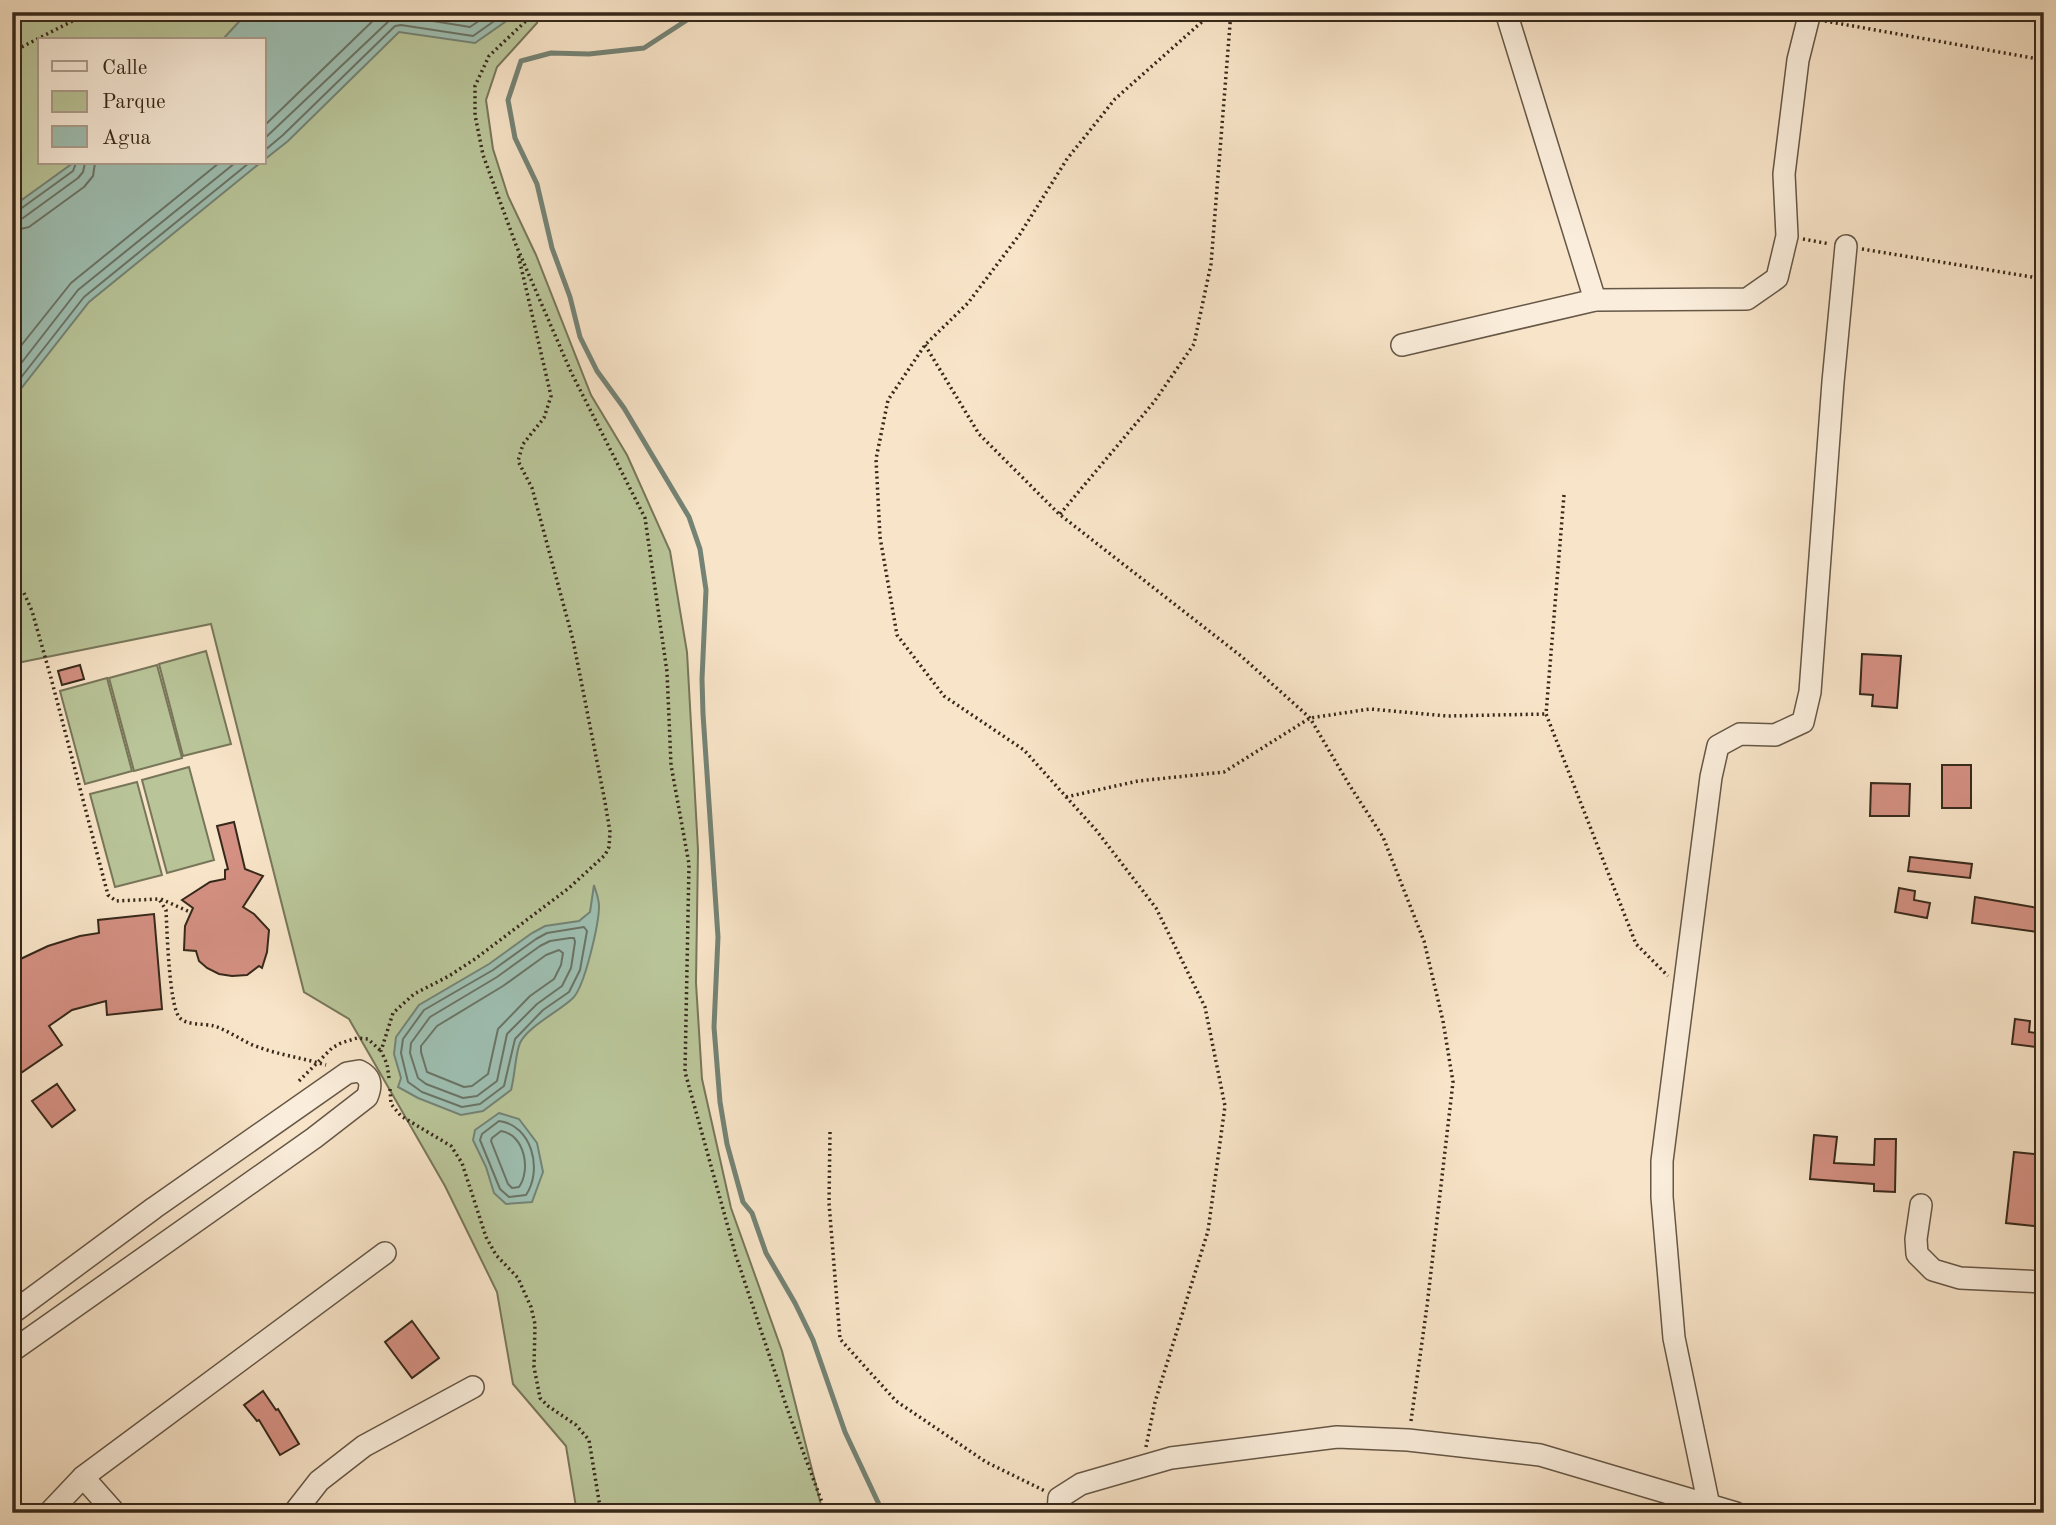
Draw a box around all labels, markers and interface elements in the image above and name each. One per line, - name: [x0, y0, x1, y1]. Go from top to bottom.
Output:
- legend: [38, 38, 266, 164]
- text: Calle: [102, 58, 147, 79]
- text: Parque: [102, 92, 166, 113]
- text: Agua: [102, 128, 151, 149]

